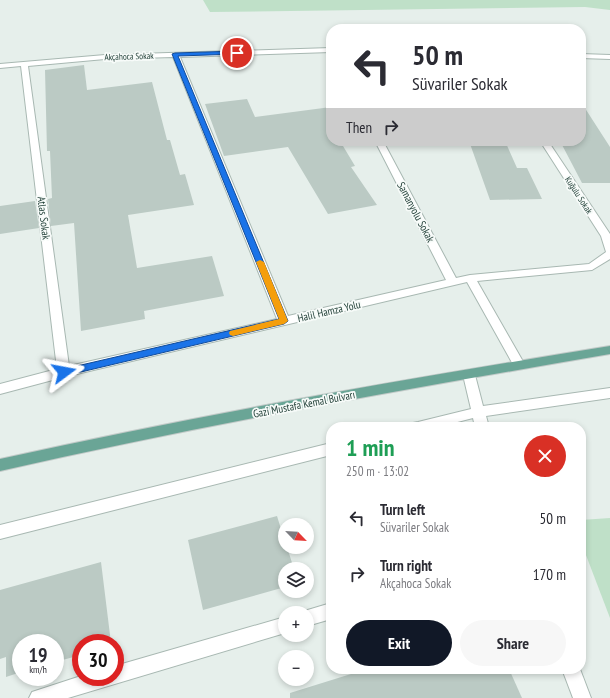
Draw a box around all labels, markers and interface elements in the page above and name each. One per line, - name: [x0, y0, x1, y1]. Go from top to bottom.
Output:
- pin: [220, 36, 254, 70]
- text: 50 m: [412, 36, 463, 73]
- icon: left: [346, 40, 398, 92]
- icon: arrive: [226, 42, 248, 64]
- street label: Akçahoca Sokak: [104, 50, 154, 62]
- text: Süvariler Sokak: [412, 72, 508, 95]
- icon: right: [380, 116, 402, 138]
- text: Then: [346, 118, 372, 137]
- street label: Kuğulu Sokak: [563, 174, 595, 216]
- street label: Samanyolu Sokak: [394, 179, 438, 245]
- street label: Atlas Sokak: [34, 196, 54, 241]
- street label: Halil Hamza Yolu: [296, 297, 362, 325]
- position arrow: [43, 351, 85, 393]
- street label: Gazi Mustafa Kemal Bulvarı: [252, 387, 356, 421]
- text: 1 min: [346, 432, 394, 463]
- button: close: [524, 435, 566, 477]
- text: 250 m · 13:02: [346, 463, 409, 480]
- text: Turn left: [380, 500, 425, 519]
- icon: left: [346, 507, 368, 529]
- text: 50 m: [540, 509, 566, 528]
- north arrow: [278, 518, 314, 554]
- map controls: [278, 518, 314, 686]
- text: Süvariler Sokak: [380, 519, 449, 536]
- text: Turn right: [380, 556, 432, 575]
- button: layers: [278, 562, 314, 598]
- icon: right: [346, 563, 368, 585]
- text: 170 m: [533, 565, 566, 584]
- text: Akçahoca Sokak: [380, 575, 451, 592]
- button: +: [278, 606, 314, 642]
- button: Exit: [346, 620, 452, 666]
- button: Share: [460, 620, 566, 666]
- speed limit sign: 30: [72, 634, 124, 686]
- text: 19: [28, 642, 48, 668]
- button: −: [278, 650, 314, 686]
- text: km/h: [29, 663, 47, 676]

